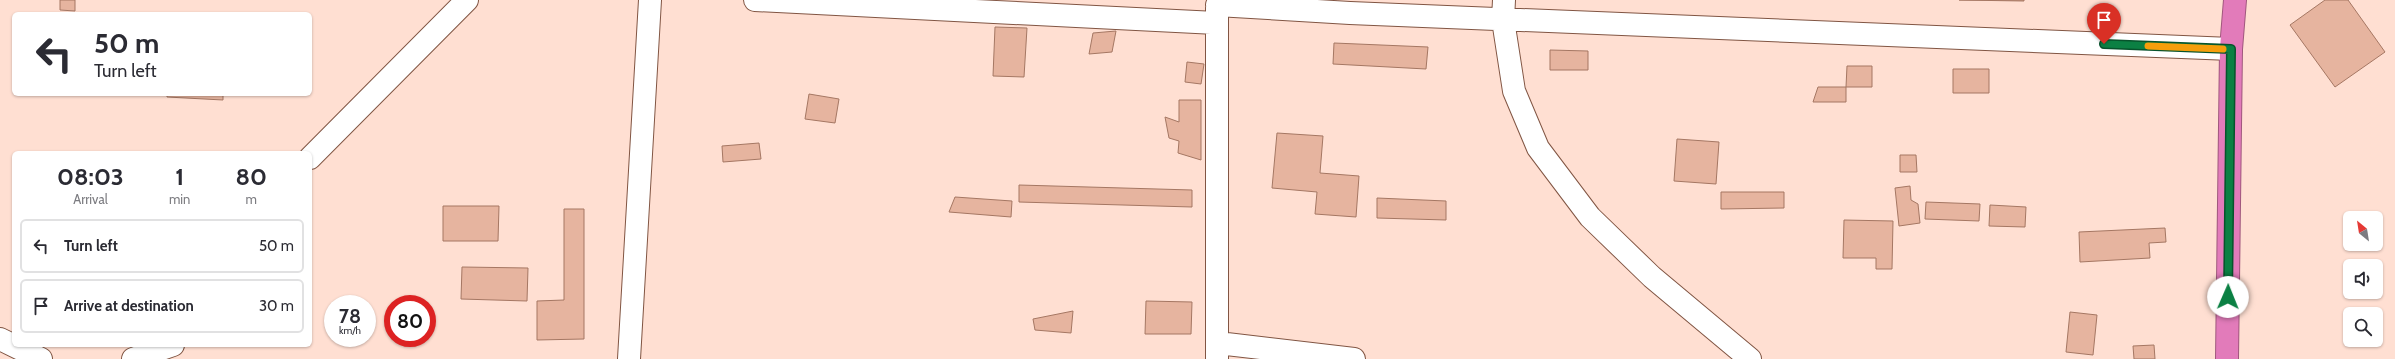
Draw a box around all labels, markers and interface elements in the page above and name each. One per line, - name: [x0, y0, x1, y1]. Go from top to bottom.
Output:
- pin: [2087, 3, 2121, 44]
- icon: arrive: [2093, 9, 2115, 31]
- text: 50 m: [94, 26, 159, 60]
- icon: left: [28, 28, 80, 80]
- text: Turn left: [94, 60, 157, 82]
- text: 08:03: [57, 162, 124, 191]
- text: 1: [175, 162, 184, 191]
- text: 80: [235, 162, 267, 191]
- text: Arrival: [73, 191, 108, 207]
- text: min: [169, 191, 190, 207]
- text: m: [245, 191, 257, 207]
- north arrow: [2343, 211, 2383, 251]
- map controls: [2343, 211, 2383, 347]
- icon: left: [30, 235, 52, 257]
- text: Turn left: [64, 237, 118, 255]
- text: 50 m: [259, 237, 294, 255]
- button: sound: [2343, 259, 2383, 299]
- position arrow: [2207, 276, 2249, 318]
- icon: arrive: [30, 295, 52, 317]
- speed limit sign: 80: [384, 295, 436, 347]
- text: Arrive at destination: [64, 297, 194, 315]
- text: 30 m: [259, 297, 294, 315]
- text: 78: [339, 304, 361, 328]
- button: search: [2343, 307, 2383, 347]
- text: km/h: [339, 324, 361, 337]

